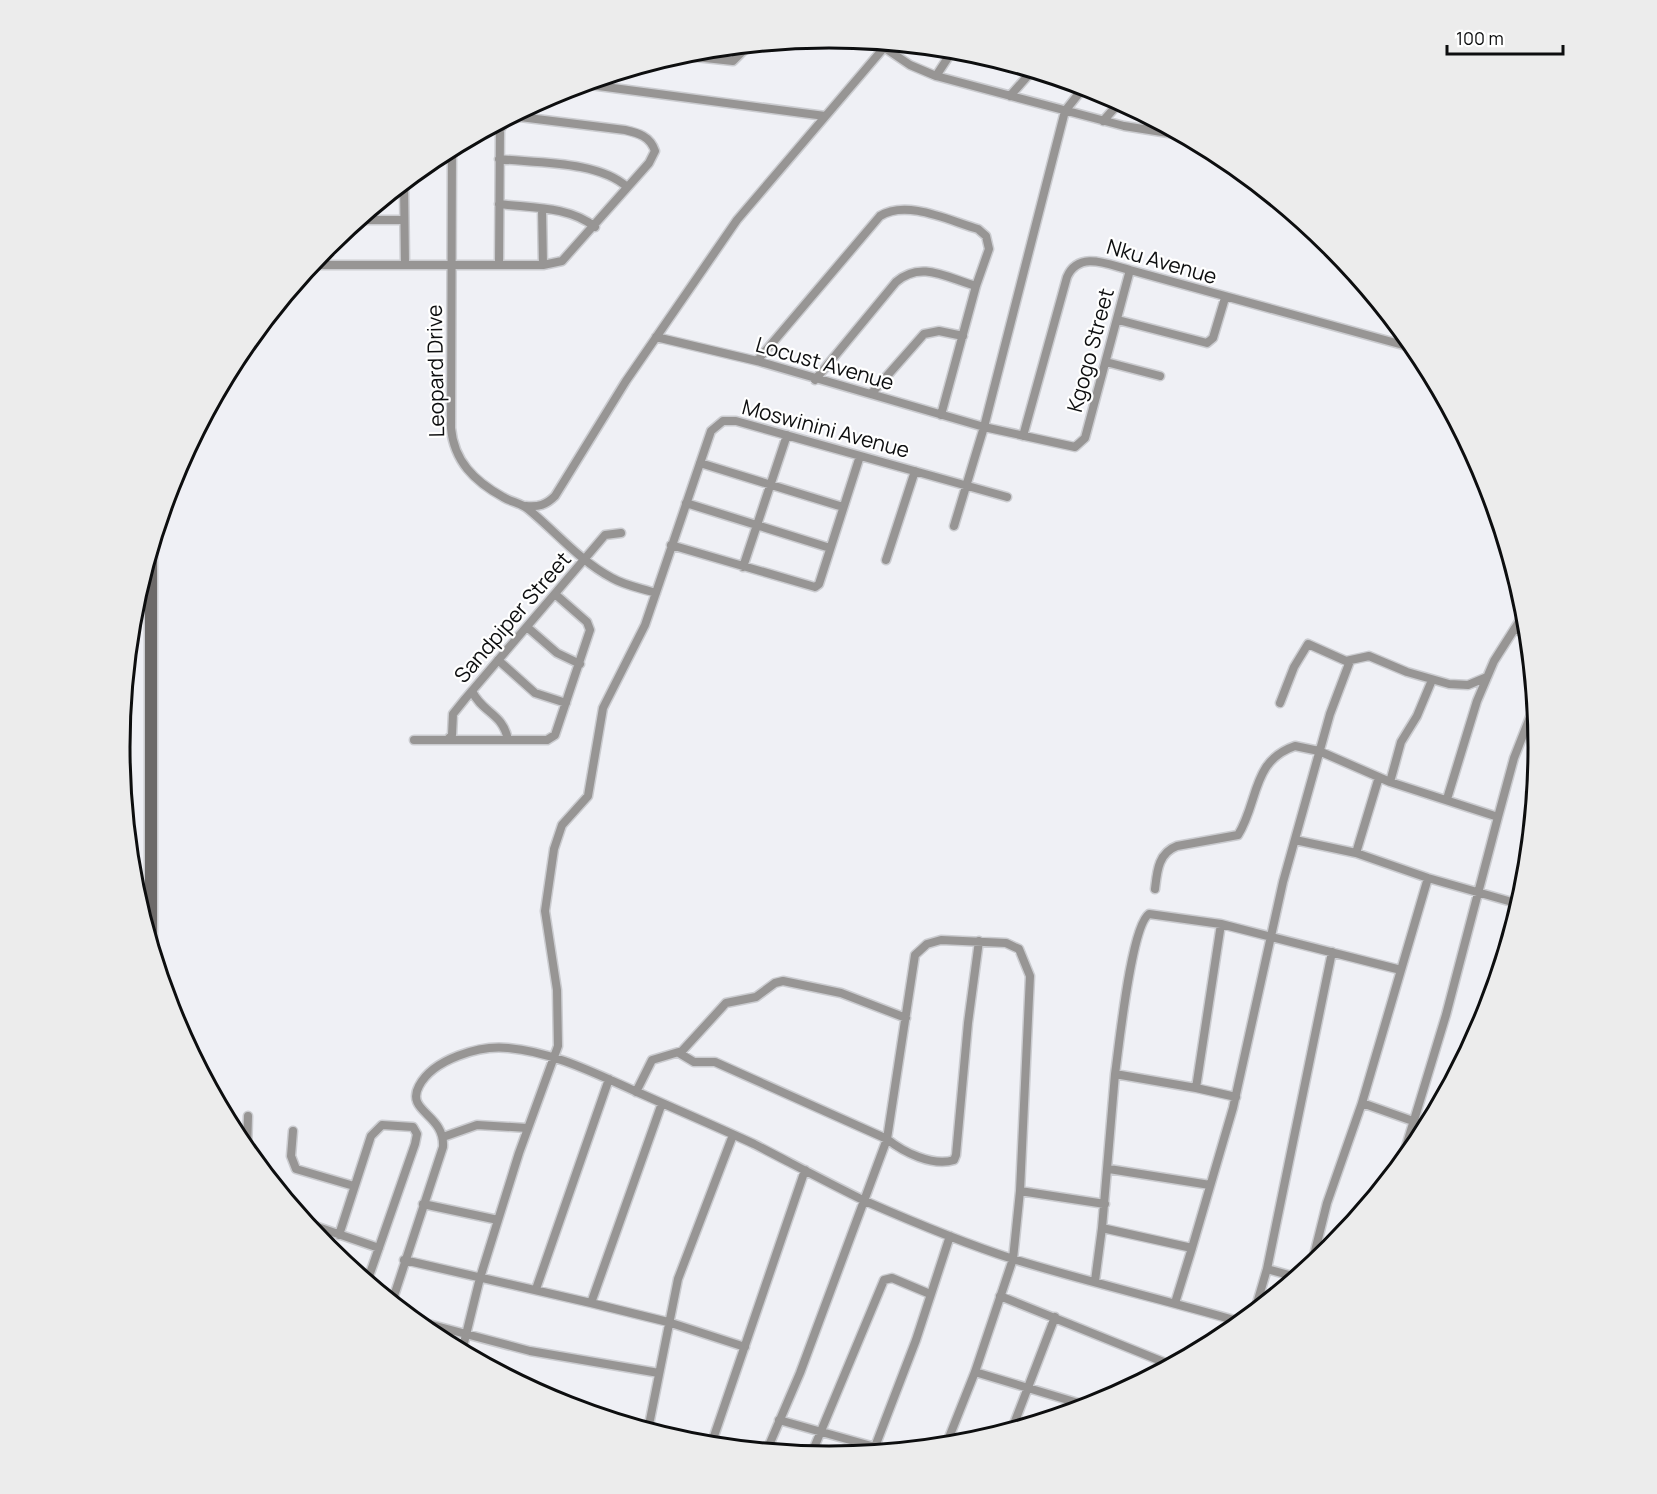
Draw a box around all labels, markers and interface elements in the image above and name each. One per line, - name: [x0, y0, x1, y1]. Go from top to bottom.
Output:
- scale bar: [1447, 18, 1562, 56]
- text: 100 m: [1456, 26, 1504, 50]
- street label: Nku Avenue: [1104, 232, 1220, 290]
- street label: Kgogo Street: [1060, 285, 1120, 415]
- street label: Leopard Drive: [420, 304, 450, 438]
- street label: Locust Avenue: [753, 330, 897, 396]
- street label: Moswinini Avenue: [739, 392, 913, 464]
- street label: Sandpiper Street: [447, 546, 577, 688]

